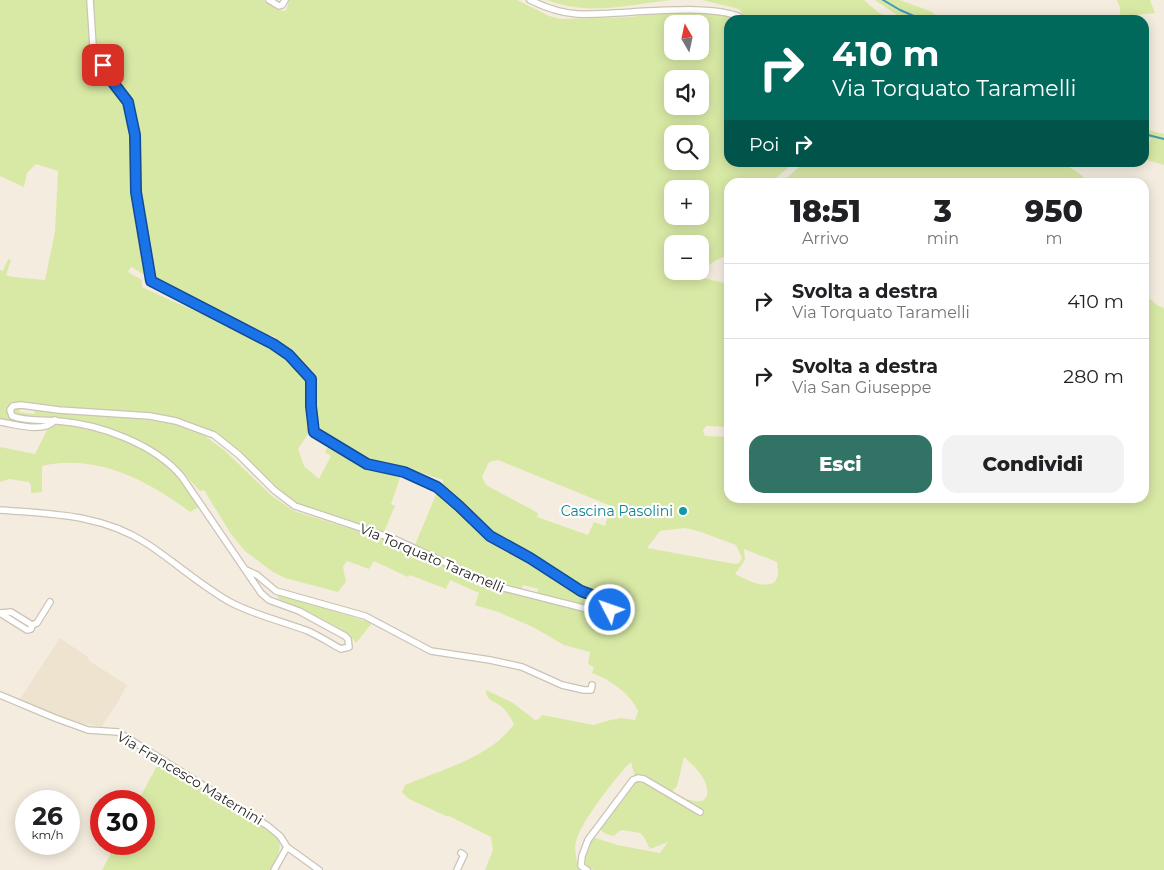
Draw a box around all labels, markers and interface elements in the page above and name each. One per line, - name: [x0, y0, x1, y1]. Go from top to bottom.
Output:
- north arrow: [664, 15, 709, 60]
- map controls: [664, 15, 709, 280]
- text: 410 m: [832, 32, 939, 75]
- icon: right: [749, 35, 814, 100]
- pin: [82, 44, 124, 86]
- icon: arrive: [89, 51, 117, 79]
- button: sound: [664, 70, 709, 115]
- text: Via Torquato Taramelli: [832, 75, 1076, 102]
- button: search: [664, 125, 709, 170]
- icon: right: [789, 130, 817, 158]
- text: Poi: [749, 133, 779, 156]
- button: +: [664, 180, 709, 225]
- text: 18:51: [790, 193, 861, 230]
- text: 3: [934, 193, 952, 230]
- text: 950: [1025, 193, 1083, 230]
- text: Arrivo: [802, 229, 849, 248]
- text: min: [927, 229, 959, 248]
- text: m: [1045, 229, 1062, 248]
- button: −: [664, 235, 709, 280]
- text: Svolta a destra: [792, 280, 938, 303]
- icon: right: [749, 287, 777, 315]
- text: 410 m: [1067, 290, 1124, 313]
- text: Via Torquato Taramelli: [792, 303, 970, 322]
- text: Svolta a destra: [792, 355, 938, 378]
- icon: right: [749, 362, 777, 390]
- text: 280 m: [1063, 365, 1124, 388]
- text: Via San Giuseppe: [792, 378, 931, 397]
- button: Esci: [749, 435, 932, 493]
- button: Condividi: [942, 435, 1124, 493]
- place label: Cascina Pasolini: [561, 502, 673, 520]
- marker: Cascina Pasolini: [677, 505, 689, 517]
- street label: Via Torquato Taramelli: [357, 519, 507, 597]
- position arrow: [583, 583, 635, 635]
- street label: Via Francesco Maternini: [114, 727, 266, 829]
- speed limit sign: 30: [90, 790, 155, 855]
- text: 26: [32, 801, 63, 831]
- text: km/h: [31, 827, 64, 842]

